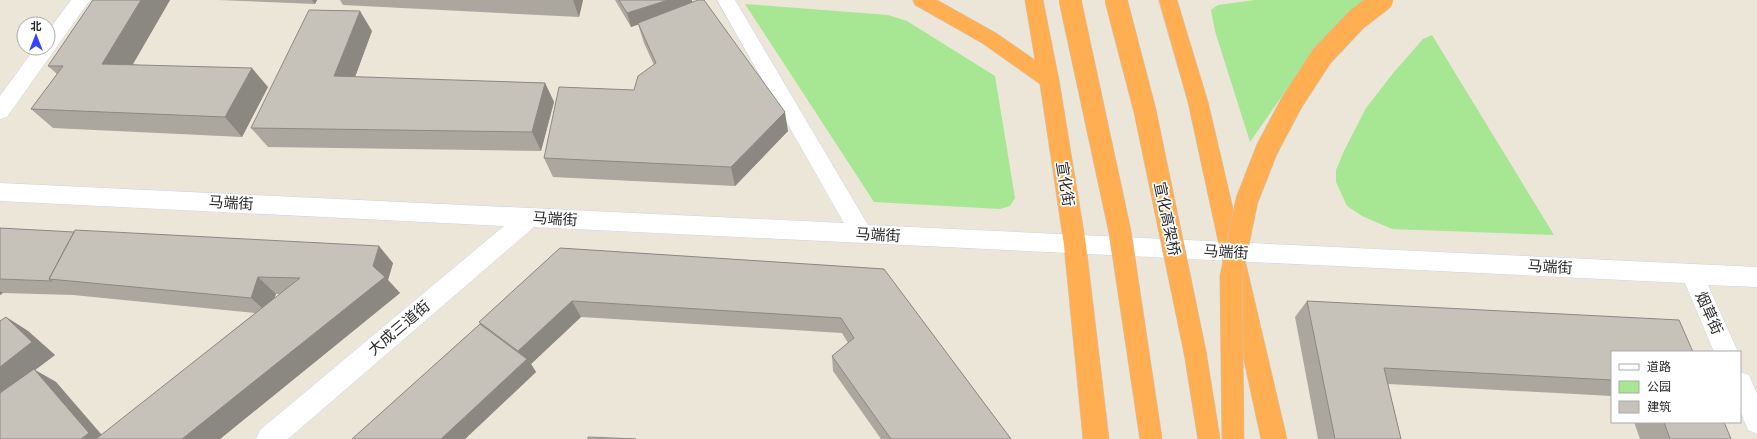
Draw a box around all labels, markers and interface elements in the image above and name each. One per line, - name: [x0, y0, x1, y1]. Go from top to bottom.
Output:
- north arrow: [16, 16, 56, 56]
- text: 北: [31, 19, 42, 32]
- street label: 宣化街: [1054, 160, 1078, 207]
- street label: 宣化高架桥: [1151, 180, 1185, 257]
- street label: 马端街: [208, 192, 254, 212]
- street label: 马端街: [532, 208, 578, 228]
- street label: 马端街: [855, 224, 901, 244]
- street label: 马端街: [1203, 241, 1249, 261]
- street label: 马端街: [1527, 256, 1573, 276]
- street label: 烟草街: [1693, 288, 1727, 337]
- street label: 大成三道街: [364, 296, 433, 358]
- legend: [1611, 351, 1741, 423]
- text: 道路: [1647, 359, 1671, 373]
- text: 公园: [1647, 379, 1671, 393]
- text: 建筑: [1647, 399, 1671, 413]

